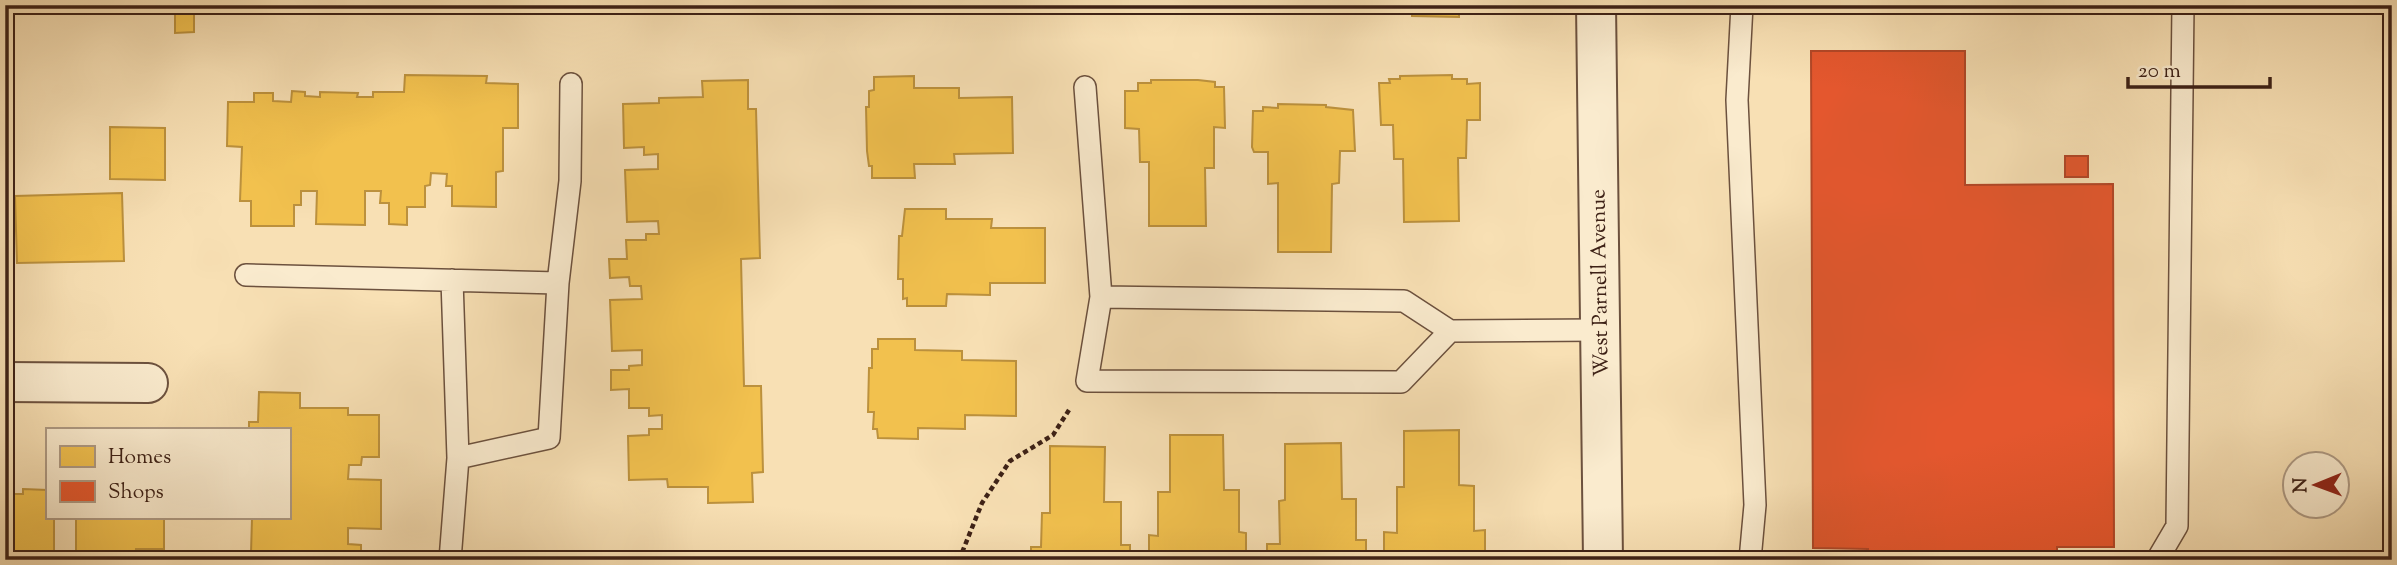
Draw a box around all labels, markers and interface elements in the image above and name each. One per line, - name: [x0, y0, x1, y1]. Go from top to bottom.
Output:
- scale bar: [2128, 46, 2269, 90]
- text: 20 m: [2138, 57, 2181, 87]
- street label: West Parnell Avenue: [1584, 189, 1618, 377]
- legend: [46, 428, 290, 520]
- text: Homes: [108, 443, 171, 473]
- north arrow: [2282, 449, 2352, 520]
- text: N: [2288, 477, 2315, 493]
- text: Shops: [108, 478, 164, 508]

